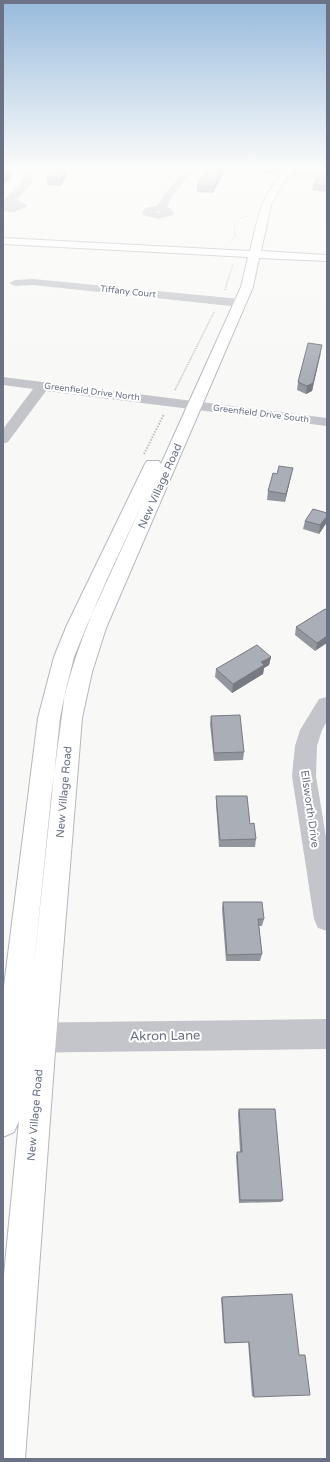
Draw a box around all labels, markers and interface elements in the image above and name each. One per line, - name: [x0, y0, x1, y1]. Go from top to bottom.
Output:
- street label: Tiffany Court: [100, 284, 157, 300]
- street label: Greenfield Drive North: [44, 381, 140, 403]
- street label: Greenfield Drive South: [212, 403, 310, 425]
- street label: New Village Road: [135, 441, 185, 531]
- street label: New Village Road: [54, 746, 74, 838]
- street label: Ellsworth Drive: [298, 769, 322, 849]
- street label: Akron Lane: [129, 1027, 201, 1045]
- street label: New Village Road: [25, 1069, 45, 1161]

